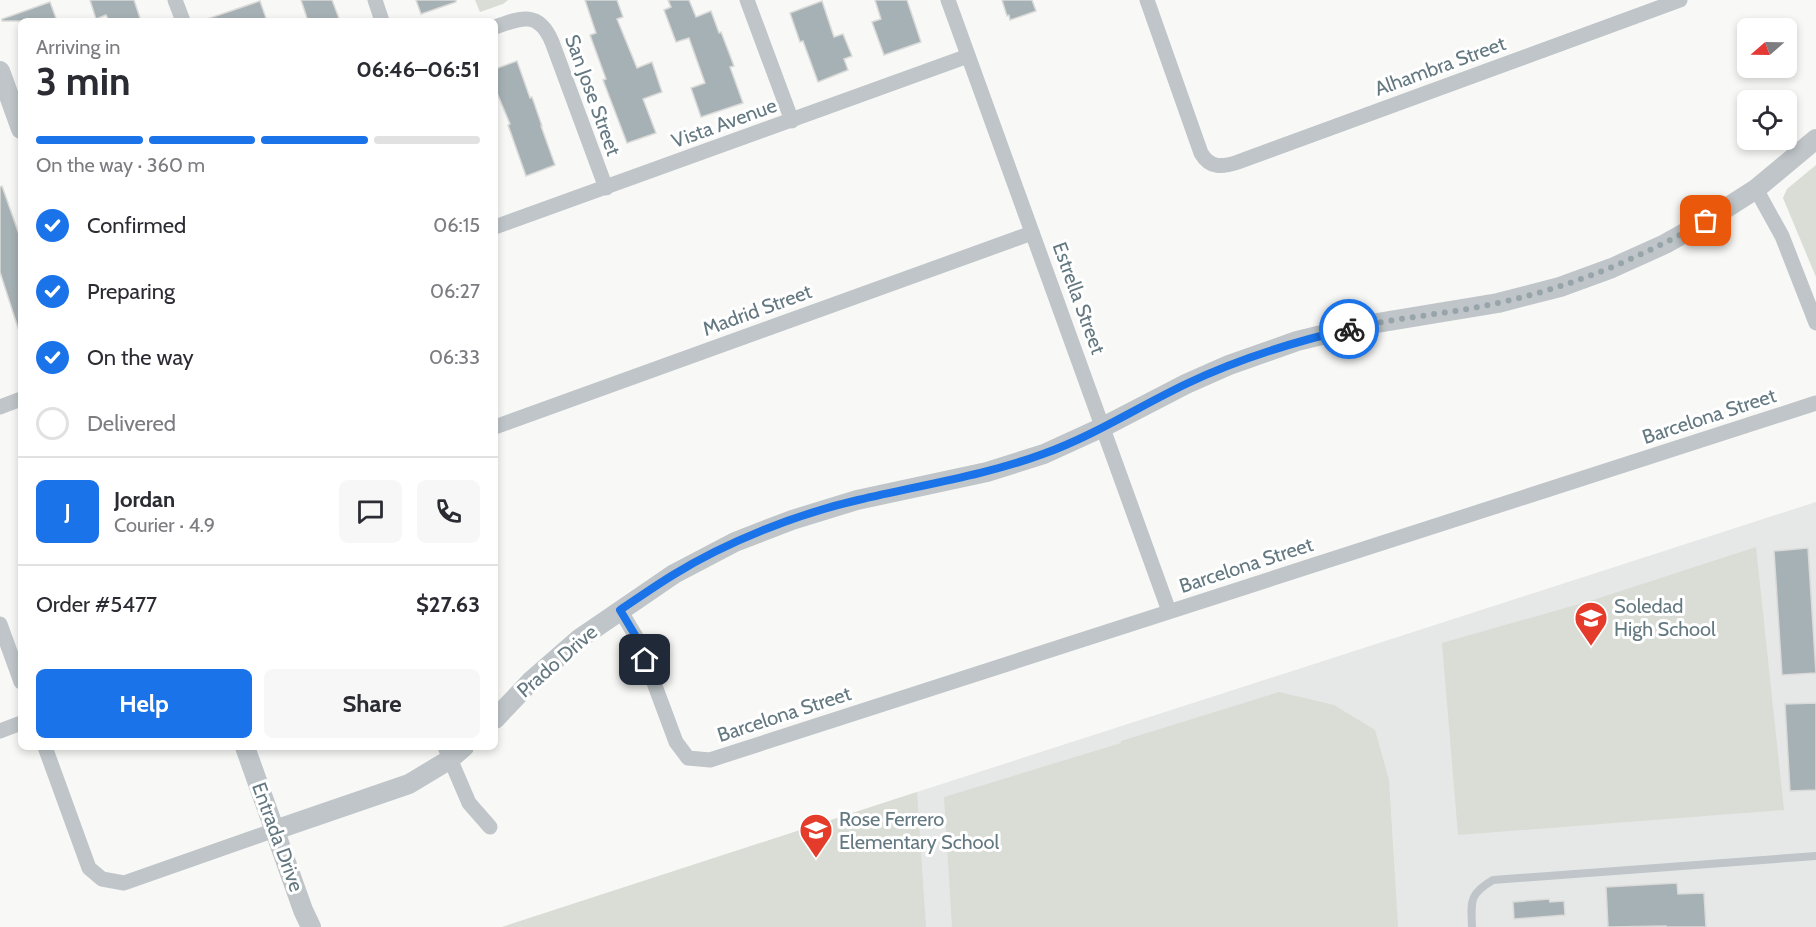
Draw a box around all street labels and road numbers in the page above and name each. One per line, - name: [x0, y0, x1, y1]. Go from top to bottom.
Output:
- street label: San Jose Street: [560, 31, 626, 159]
- street label: Alhambra Street: [1371, 31, 1509, 101]
- street label: Vista Avenue: [668, 93, 780, 153]
- street label: Estrella Street: [1048, 239, 1110, 357]
- street label: Madrid Street: [699, 279, 815, 341]
- street label: Barcelona Street: [1639, 383, 1779, 449]
- street label: Barcelona Street: [1176, 532, 1316, 598]
- street label: Prado Drive: [512, 620, 602, 702]
- street label: Barcelona Street: [714, 681, 854, 747]
- street label: Entrada Drive: [247, 779, 309, 895]

